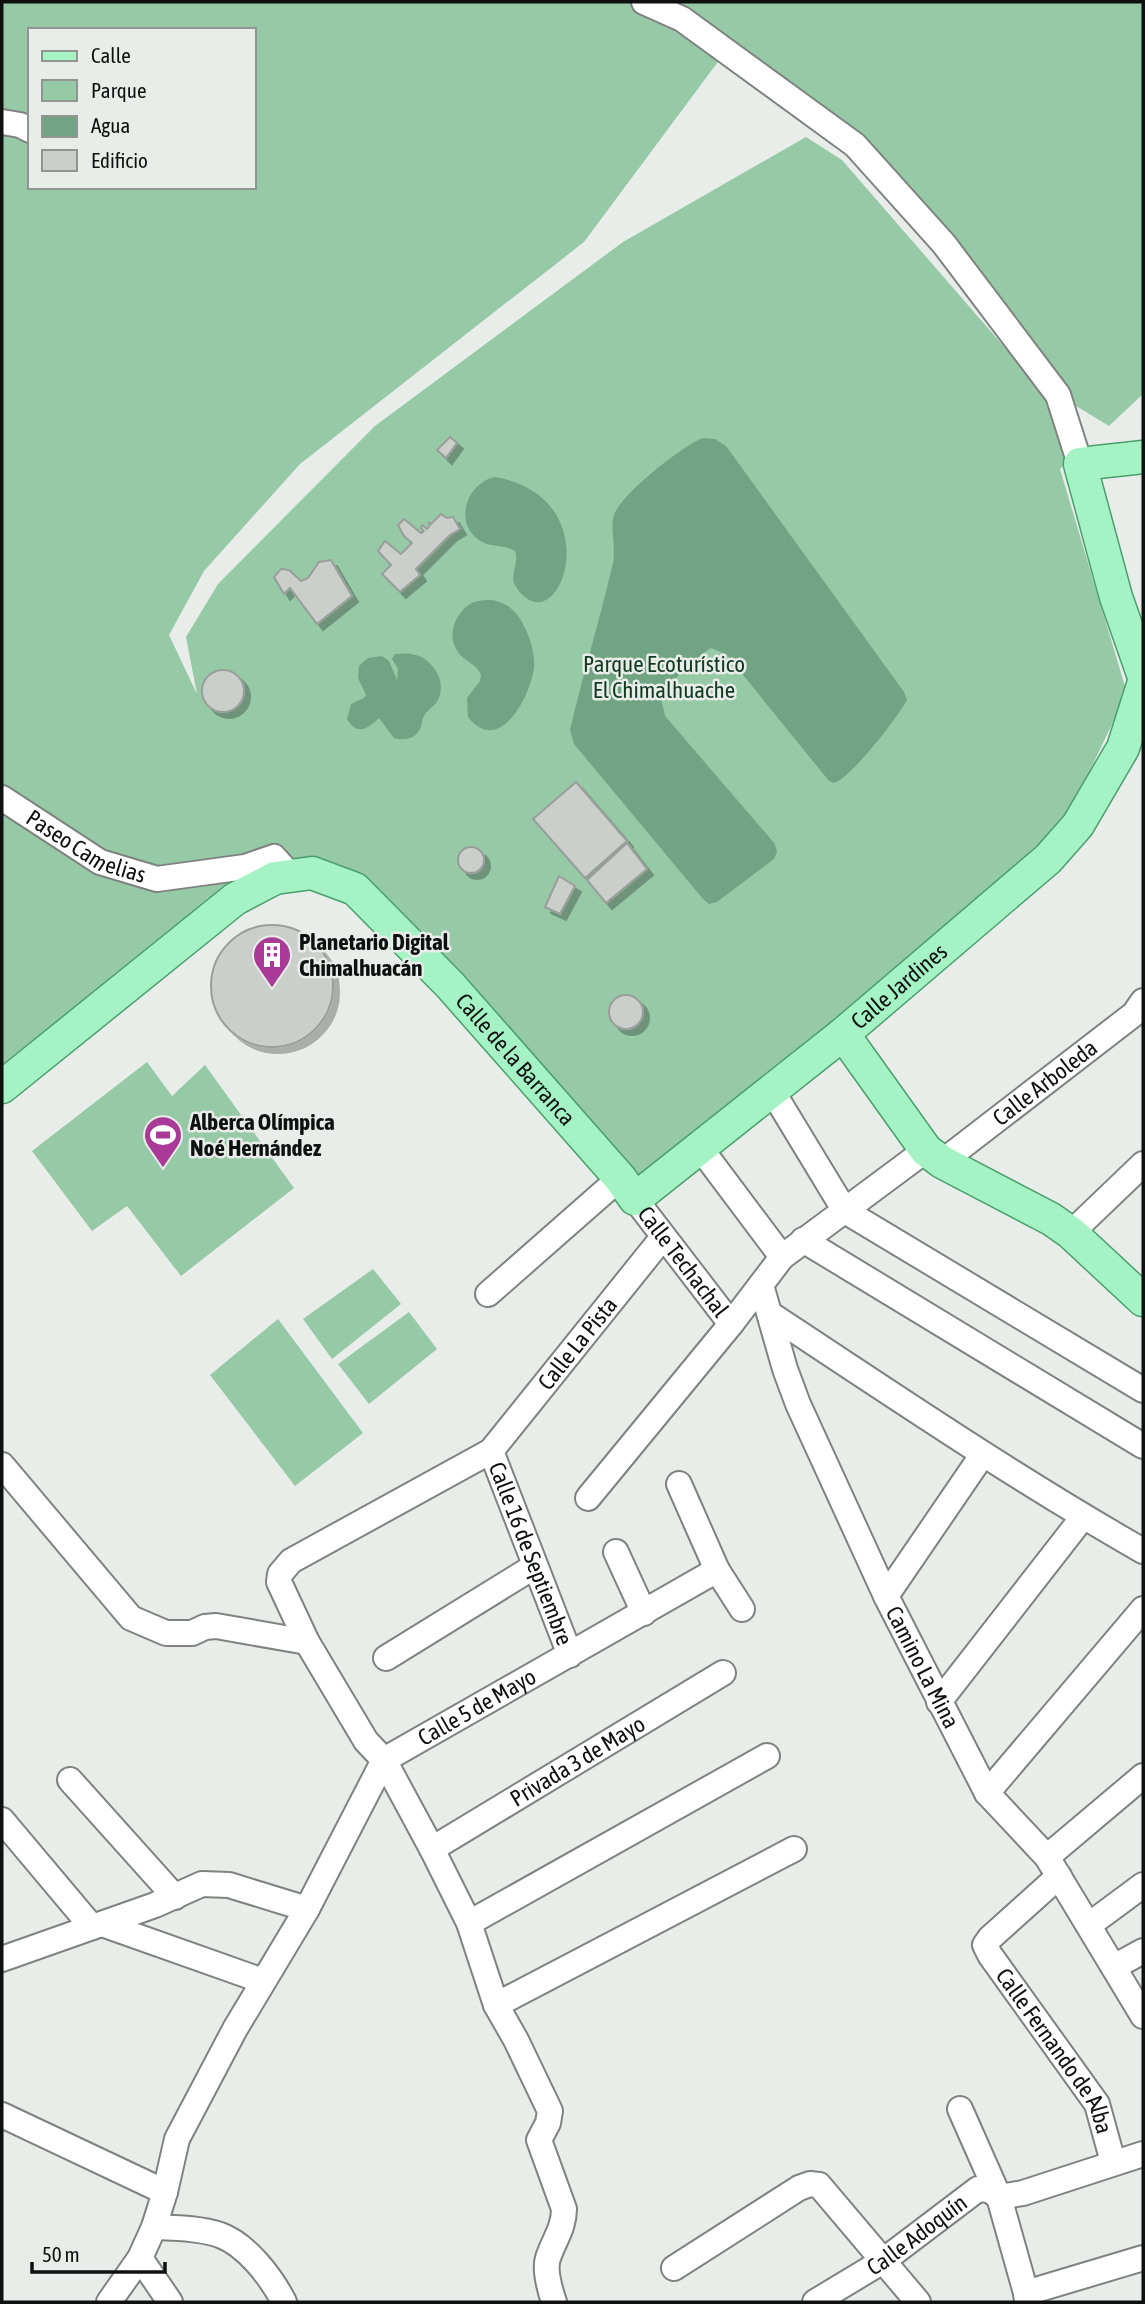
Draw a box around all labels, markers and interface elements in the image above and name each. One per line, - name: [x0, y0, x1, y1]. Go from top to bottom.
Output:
- legend: [28, 28, 256, 189]
- text: Calle: [91, 43, 131, 67]
- text: Parque: [91, 78, 146, 102]
- text: Agua: [91, 113, 130, 137]
- text: Edificio: [91, 148, 148, 172]
- park label: Parque Ecoturístico El Chimalhuache: [583, 651, 745, 703]
- street label: Paseo Camelias: [22, 805, 149, 888]
- place label: Planetario Digital Chimalhuacán: [299, 929, 450, 981]
- building icon: Planetario Digital Chimalhuacán: [251, 934, 293, 989]
- street label: Calle Jardines: [846, 938, 952, 1034]
- street label: Calle de la Barranca: [451, 988, 580, 1131]
- street label: Calle Arboleda: [988, 1034, 1102, 1131]
- place label: Alberca Olímpica Noé Hernández: [189, 1109, 335, 1161]
- sports icon: Alberca Olímpica Noé Hernández: [142, 1114, 184, 1169]
- street label: Calle Techachal: [632, 1201, 734, 1322]
- street label: Calle La Pista: [533, 1292, 622, 1395]
- street label: Calle 16 de Septiembre: [484, 1458, 578, 1649]
- street label: Camino La Mina: [881, 1602, 965, 1733]
- street label: Calle 5 de Mayo: [413, 1663, 540, 1751]
- street label: Privada 3 de Mayo: [505, 1710, 650, 1812]
- street label: Calle Fernando de Alba: [991, 1963, 1118, 2136]
- street label: Calle Adoquín: [862, 2189, 972, 2281]
- scale bar: [32, 2230, 164, 2274]
- text: 50 m: [42, 2242, 80, 2266]

